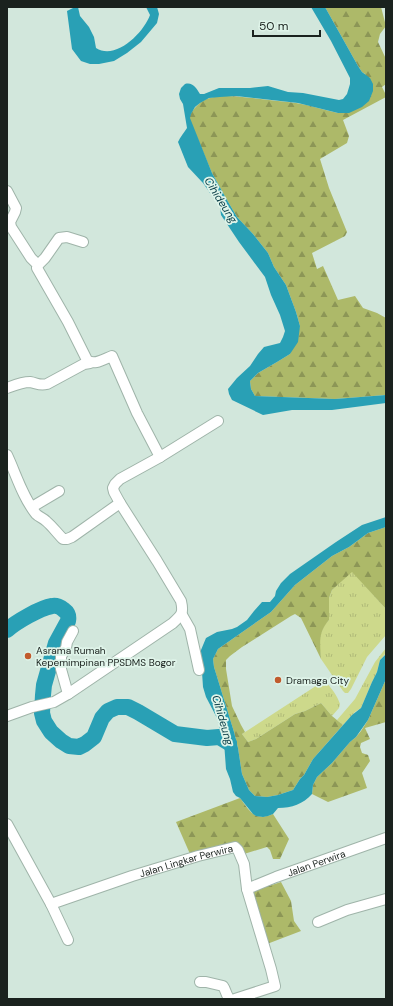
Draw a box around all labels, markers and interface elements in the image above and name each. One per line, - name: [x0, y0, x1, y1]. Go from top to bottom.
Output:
- scale bar: [253, 12, 320, 38]
- text: 50 m: [259, 18, 288, 34]
- water label: Cihideung: [201, 174, 241, 226]
- place label: Asrama Rumah Kepemimpinan PPSDMS Bogor: [36, 644, 176, 669]
- marker: Asrama Rumah Kepemimpinan PPSDMS Bogor: [23, 651, 33, 661]
- place label: Dramaga City: [286, 674, 350, 687]
- marker: Dramaga City: [273, 675, 283, 685]
- water label: Cihideung: [209, 693, 237, 748]
- street label: Jalan Lingkar Perwira: [138, 841, 234, 880]
- street label: Jalan Perwira: [285, 846, 347, 879]

